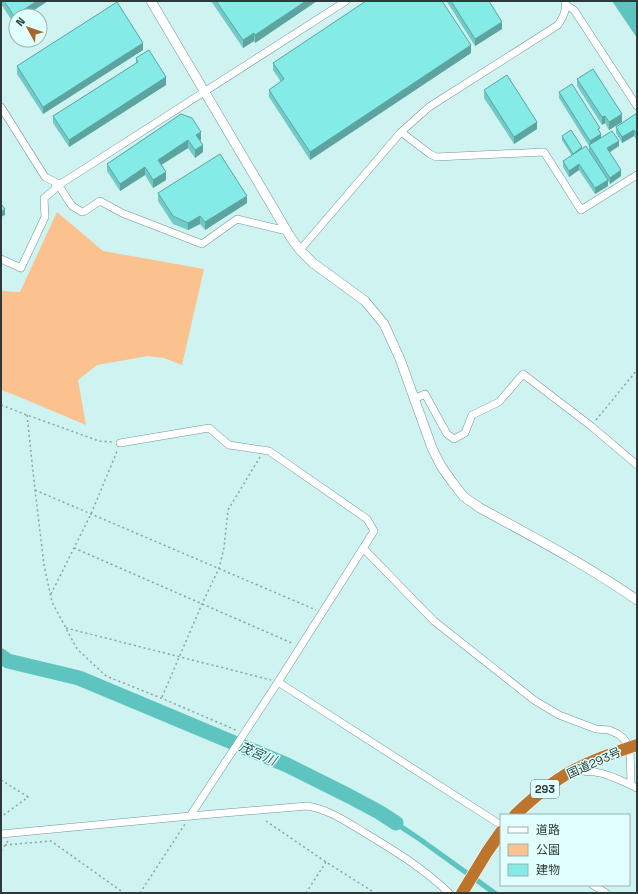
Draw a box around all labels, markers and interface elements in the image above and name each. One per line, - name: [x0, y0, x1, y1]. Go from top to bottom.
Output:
- north arrow: [8, 8, 48, 48]
- text: N: [13, 14, 28, 29]
- water label: 茂宮川: [237, 738, 281, 770]
- street label: 国道293号: [564, 744, 624, 782]
- road number: 293: [531, 780, 559, 798]
- legend: [500, 814, 630, 886]
- text: 道路: [536, 822, 560, 838]
- text: 公園: [536, 842, 560, 858]
- text: 建物: [536, 862, 560, 878]

